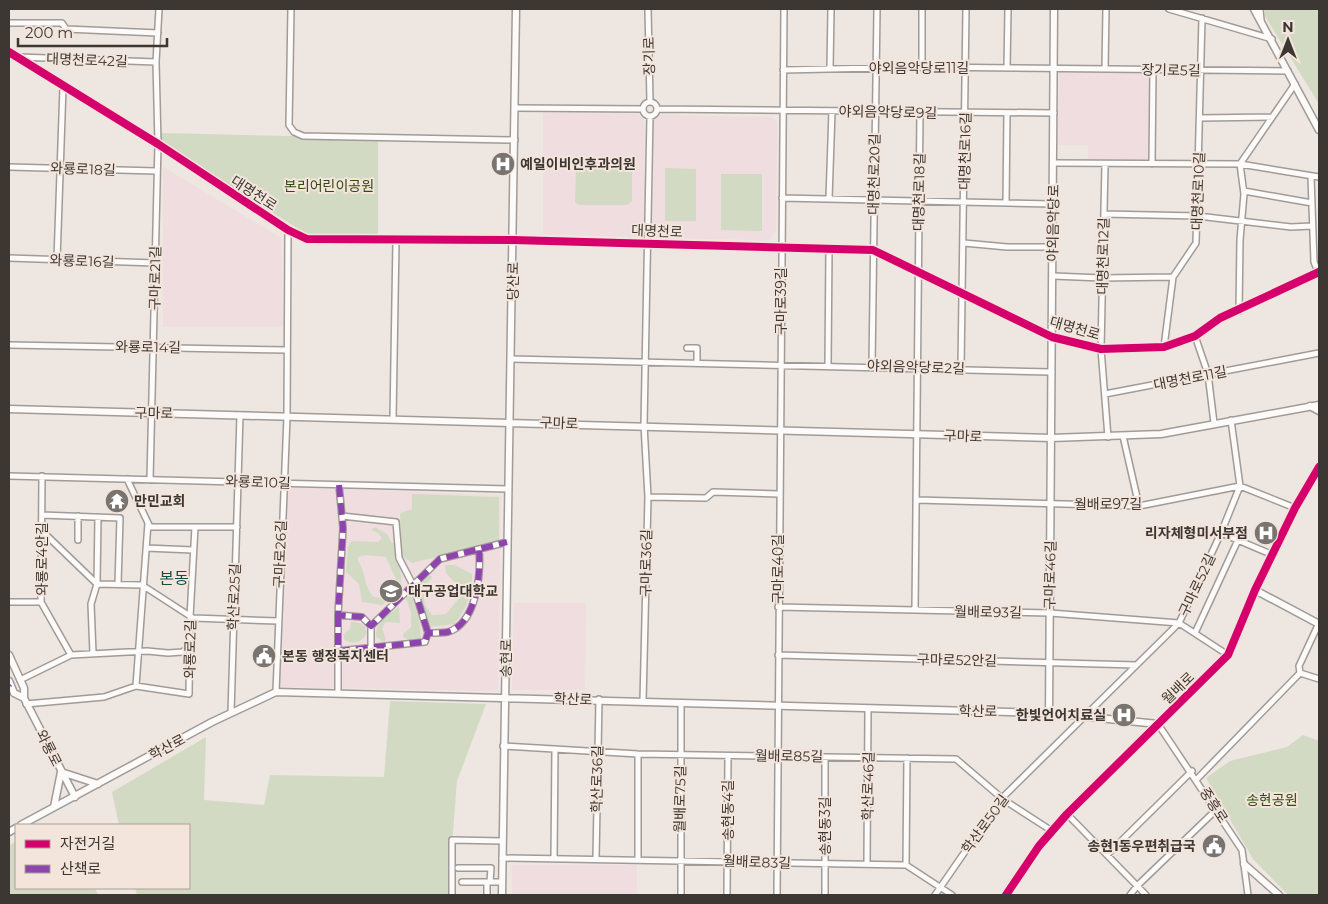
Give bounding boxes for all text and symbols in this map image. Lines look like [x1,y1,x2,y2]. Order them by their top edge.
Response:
scale bar [18,15,166,47]
north arrow [1263,15,1313,65]
text: N [1282,18,1294,36]
text: 200 m [25,23,73,42]
street label: 장기로 [640,36,658,75]
street label: 대명천로42길 [46,50,128,70]
street label: 야외음악당로11길 [869,59,969,77]
street label: 장기로5길 [1141,60,1201,80]
street label: 야외음악당로9길 [839,102,937,122]
street label: 대명천로16길 [955,112,975,190]
street label: 대명천로20길 [864,133,884,215]
hospital icon: 예일이비인후과의원 [490,151,516,177]
street label: 대명천로10길 [1188,151,1208,231]
street label: 대명천로18길 [909,153,929,231]
place label: 예일이비인후과의원 [520,155,636,173]
street label: 와룡로18길 [50,159,116,179]
street label: 대명천로 [227,171,281,215]
park label: 본리어린이공원 [284,177,374,195]
street label: 야외음악당로 [1043,184,1063,262]
street label: 대명천로12길 [1093,217,1113,295]
street label: 대명천로 [631,221,683,241]
street label: 구마로21길 [145,246,165,310]
street label: 와룡로16길 [49,251,115,271]
street label: 당산로 [504,261,522,300]
street label: 구마로39길 [772,267,790,335]
street label: 대명천로 [1048,312,1102,344]
street label: 와룡로14길 [115,337,181,357]
street label: 야외음악당로2길 [867,356,965,378]
street label: 대명천로11길 [1152,362,1228,394]
street label: 구마로 [135,404,174,422]
street label: 구마로 [539,413,579,433]
street label: 구마로 [943,426,983,446]
street label: 와룡로10길 [225,472,291,492]
temple icon: 만민교회 [104,488,130,514]
place label: 만민교회 [134,492,186,510]
street label: 월배로97길 [1074,495,1142,513]
street label: 구마로26길 [270,520,290,588]
hospital icon: 리자체형미서부점 [1253,520,1279,546]
street label: 와룡로4안길 [33,522,51,596]
place label: 리자체형미서부점 [1145,524,1248,542]
street label: 구마로36길 [636,529,656,597]
street label: 구마로40길 [769,534,787,604]
street label: 구마로46길 [1040,540,1060,610]
street label: 구마로52길 [1175,551,1219,619]
street label: 학산로25길 [224,563,244,631]
district label: 본동 [159,569,189,588]
school or university icon: 대구공업대학교 [378,578,404,604]
place label: 대구공업대학교 [408,582,498,600]
street label: 월배로93길 [954,602,1022,622]
street label: 와룡로2길 [180,619,200,679]
street label: 송현로 [497,638,515,677]
public building icon: 본동 행정복지센터 [251,643,277,669]
place label: 본동 행정복지센터 [282,647,389,665]
street label: 구마로52안길 [917,650,997,670]
street label: 월배로 [1158,668,1198,708]
street label: 학산로 [553,689,593,709]
street label: 학산로 [959,702,998,720]
hospital icon: 한빛언어치료실 [1111,702,1137,728]
place label: 한빛언어치료실 [1016,706,1106,724]
street label: 와룡로 [32,727,66,769]
street label: 학산로 [146,730,188,764]
street label: 학산로36길 [587,745,607,813]
street label: 월배로85길 [755,746,823,766]
street label: 학산로46길 [858,751,878,821]
street label: 월배로75길 [670,765,690,833]
street label: 송현동4길 [719,780,737,840]
street label: 중흥로 [1196,784,1232,826]
street label: 학산로50길 [958,791,1012,857]
park label: 송현공원 [1246,791,1298,809]
street label: 송현동3길 [816,796,834,856]
legend [15,824,190,889]
public building icon: 송현1동우편취급국 [1201,833,1227,859]
text: 자전거길 [60,834,115,853]
place label: 송현1동우편취급국 [1087,837,1196,855]
street label: 월배로83길 [723,852,791,872]
text: 산책로 [60,859,101,878]

